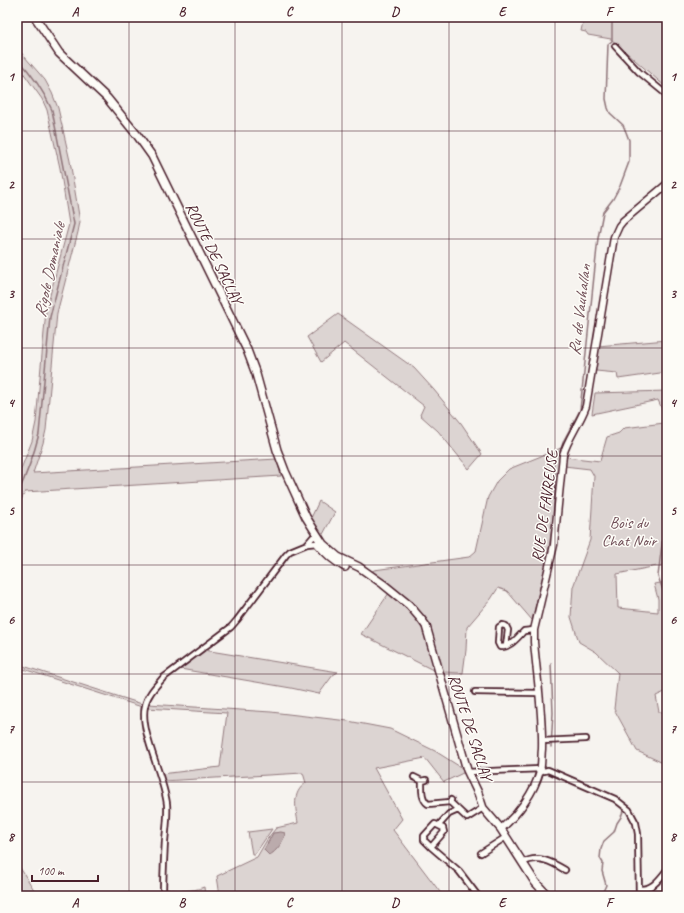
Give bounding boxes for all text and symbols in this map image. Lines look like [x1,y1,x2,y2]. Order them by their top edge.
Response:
text: A [72,4,80,20]
text: B [179,4,187,20]
text: C [286,4,294,20]
text: D [391,4,400,20]
text: E [499,4,508,20]
text: F [606,4,615,20]
text: 1 [8,69,16,85]
text: 1 [670,69,678,85]
text: 2 [8,177,15,193]
text: 2 [670,177,677,193]
street label: ROUTE DE SACLAY [181,199,249,310]
water label: Rigole Domaniale [29,219,70,319]
water label: Ru de Vauhallan [564,262,596,357]
text: 3 [8,286,15,302]
text: 3 [670,286,677,302]
text: 4 [8,395,16,411]
text: 4 [670,395,678,411]
street label: RUE DE FAVREUSE [527,446,563,563]
text: 5 [8,503,15,519]
text: 5 [670,503,677,519]
park label: Bois du Chat Noir [602,513,658,551]
text: 6 [8,612,15,628]
text: 6 [670,612,677,628]
street label: ROUTE DE SACLAY [443,672,498,786]
text: 7 [8,721,15,737]
text: 7 [670,721,677,737]
text: 8 [8,829,16,845]
text: 8 [670,829,678,845]
scale bar [32,857,98,883]
text: 100 m [38,863,65,879]
text: A [72,895,80,911]
text: B [179,895,187,911]
text: C [286,895,294,911]
text: D [391,895,400,911]
text: E [499,895,508,911]
text: F [606,895,615,911]

